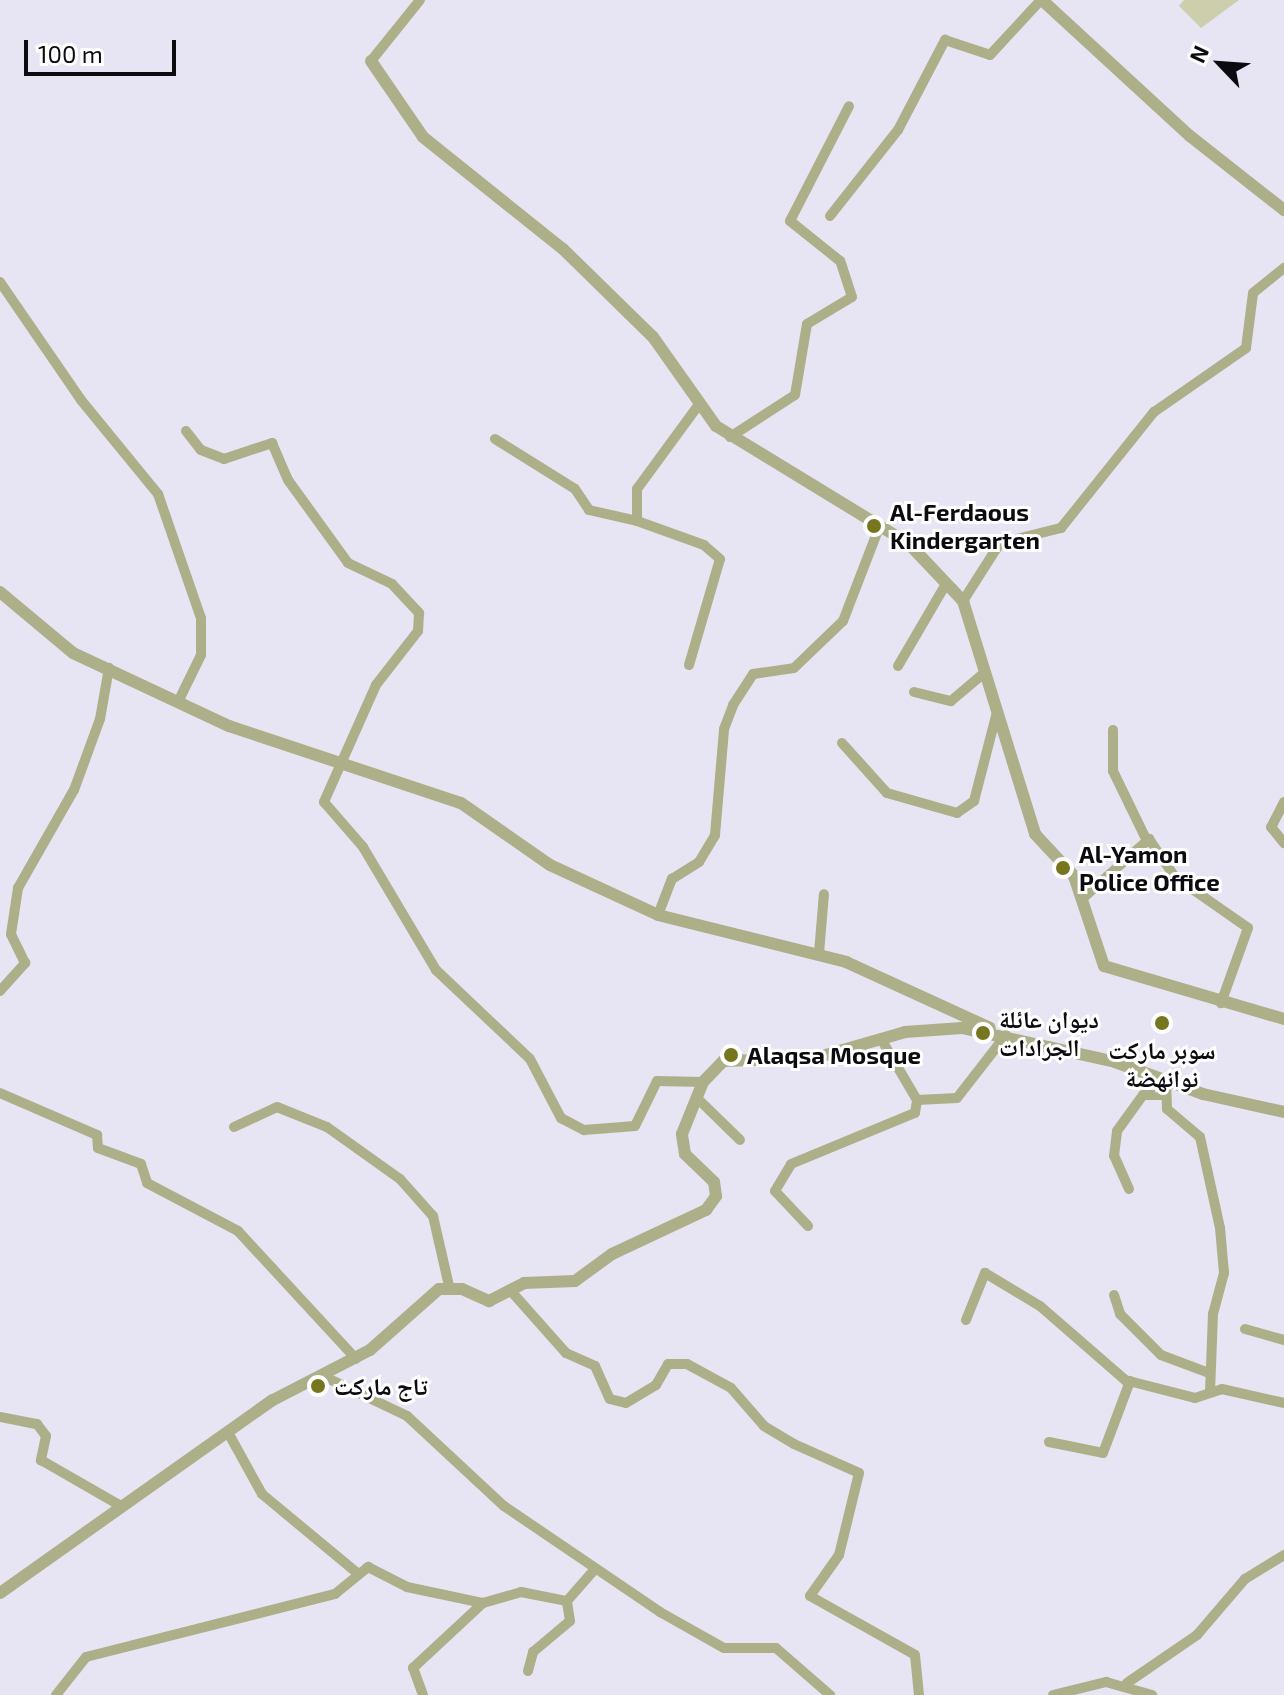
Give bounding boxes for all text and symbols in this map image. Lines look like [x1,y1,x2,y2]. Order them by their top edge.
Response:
scale bar [28,24,180,74]
north arrow [1180,24,1260,104]
text: 100 m [38,39,103,68]
text: N [1183,41,1213,67]
place label: Al-Ferdaous Kindergarten [890,498,1040,554]
marker: Al-Ferdaous Kindergarten [865,517,883,535]
place label: Al-Yamon Police Office [1079,840,1220,896]
marker: Al-Yamon Police Office [1054,859,1072,877]
place label: ديوان عائلة الجرادات [999,1005,1099,1061]
marker: سوبر ماركت نوانهضة [1153,1014,1171,1032]
marker: ديوان عائلة الجرادات [974,1024,992,1042]
place label: سوبر ماركت نوانهضة [1108,1036,1216,1092]
place label: Alaqsa Mosque [747,1041,921,1069]
marker: Alaqsa Mosque [722,1046,740,1064]
place label: تاج ماركت [334,1372,428,1400]
marker: تاج ماركت [309,1377,327,1395]

